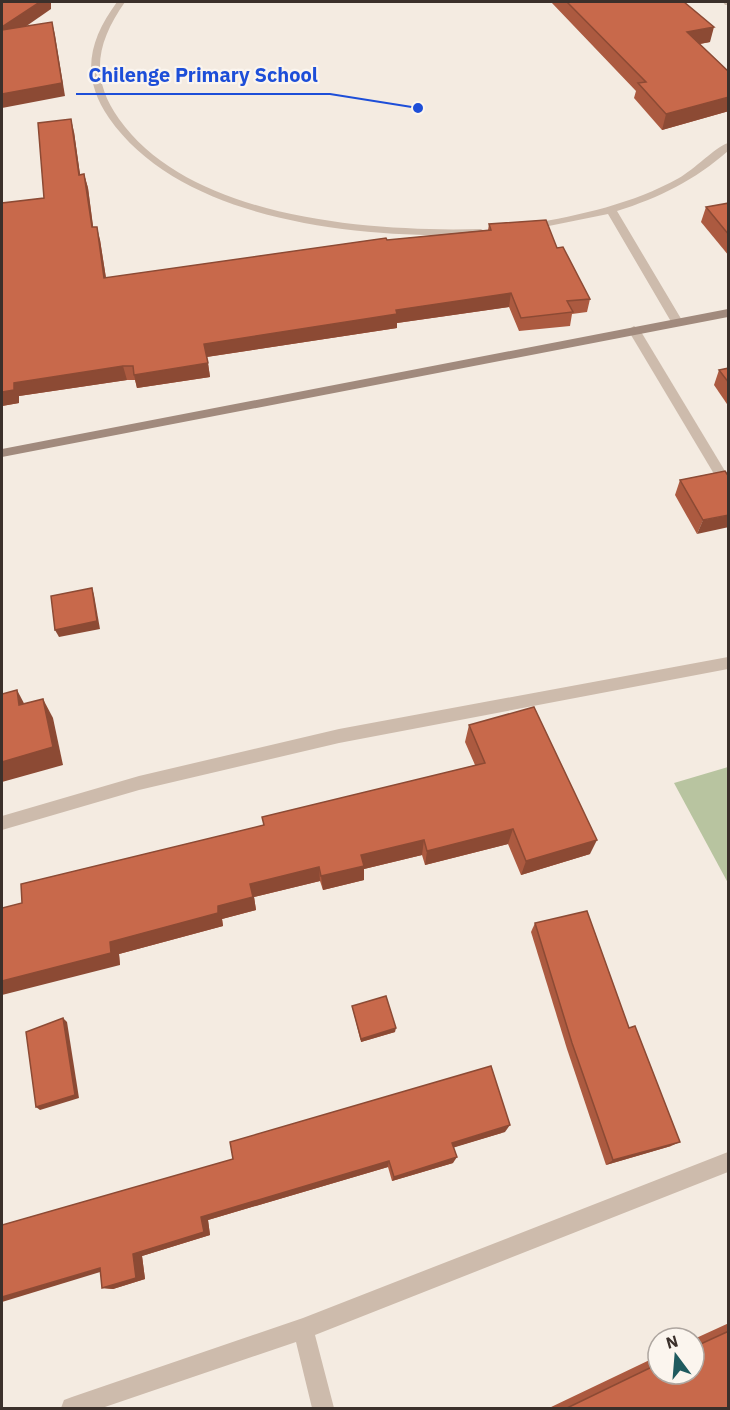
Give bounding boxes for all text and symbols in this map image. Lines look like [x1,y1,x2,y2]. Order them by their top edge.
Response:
callout: Chilenge Primary School [76,56,330,94]
text: Chilenge Primary School [88,61,318,88]
north arrow [646,1326,706,1386]
text: N [664,1330,680,1353]

